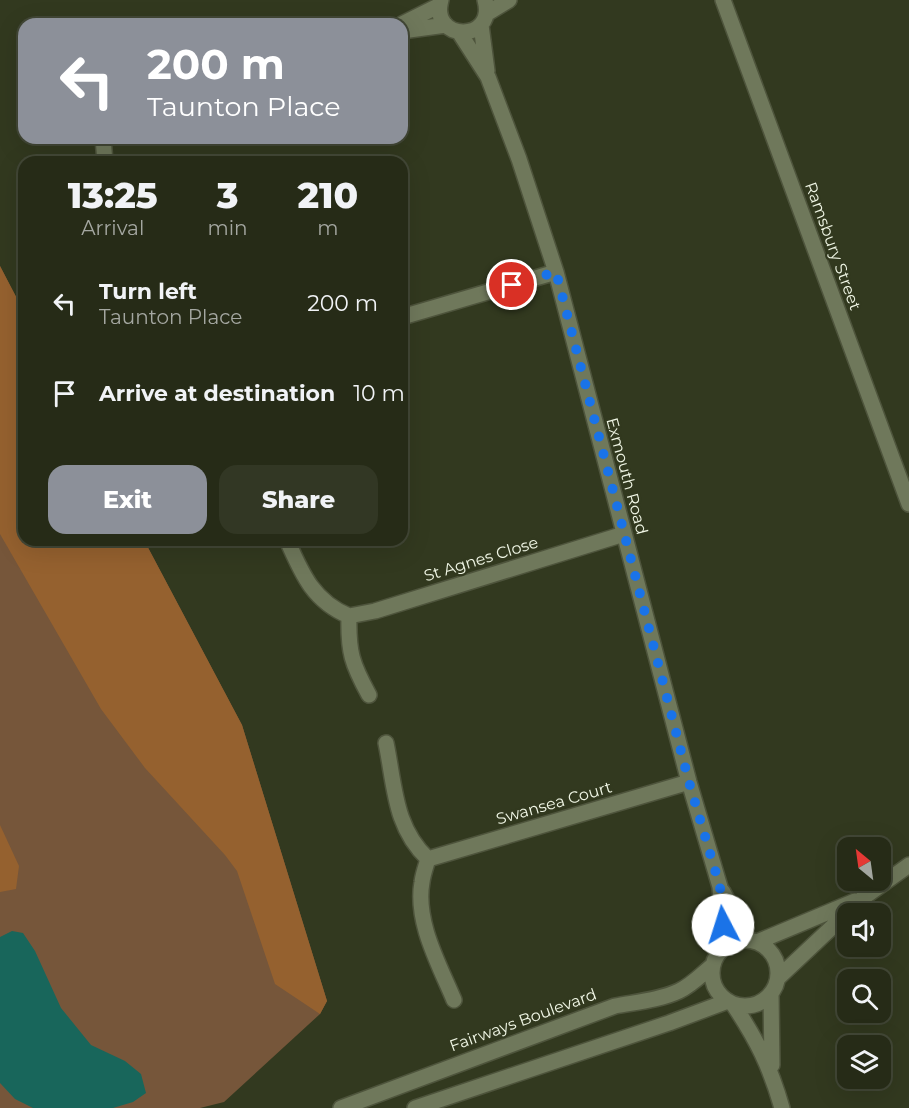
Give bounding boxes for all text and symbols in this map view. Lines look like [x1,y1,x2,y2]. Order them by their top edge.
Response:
text: 200 m [147,38,285,90]
icon: left [48,42,126,120]
text: Taunton Place [147,90,341,123]
text: 13:25 [68,173,158,217]
text: 3 [217,173,238,217]
text: 210 [297,173,358,217]
street label: Ramsbury Street [801,179,865,313]
text: Arrival [81,216,144,240]
text: min [207,216,248,240]
text: m [317,216,338,240]
pin [486,259,537,310]
icon: arrive [495,268,528,301]
text: Turn left [99,278,197,305]
icon: left [48,287,81,320]
text: 200 m [307,290,378,317]
text: Taunton Place [99,305,242,329]
icon: arrive [48,377,81,410]
text: Arrive at destination [99,380,335,407]
text: 10 m [353,380,405,407]
street label: Exmouth Road [602,416,652,536]
button: Exit [48,465,207,534]
button: Share [219,465,378,534]
street label: St Agnes Close [422,533,540,585]
street label: Swansea Court [494,777,615,829]
north arrow [837,837,891,891]
map controls [837,837,891,1089]
position arrow [691,893,755,957]
button: sound [837,903,891,957]
button: search [837,969,891,1023]
street label: Fairways Boulevard [447,985,599,1055]
button: layers [837,1035,891,1089]

